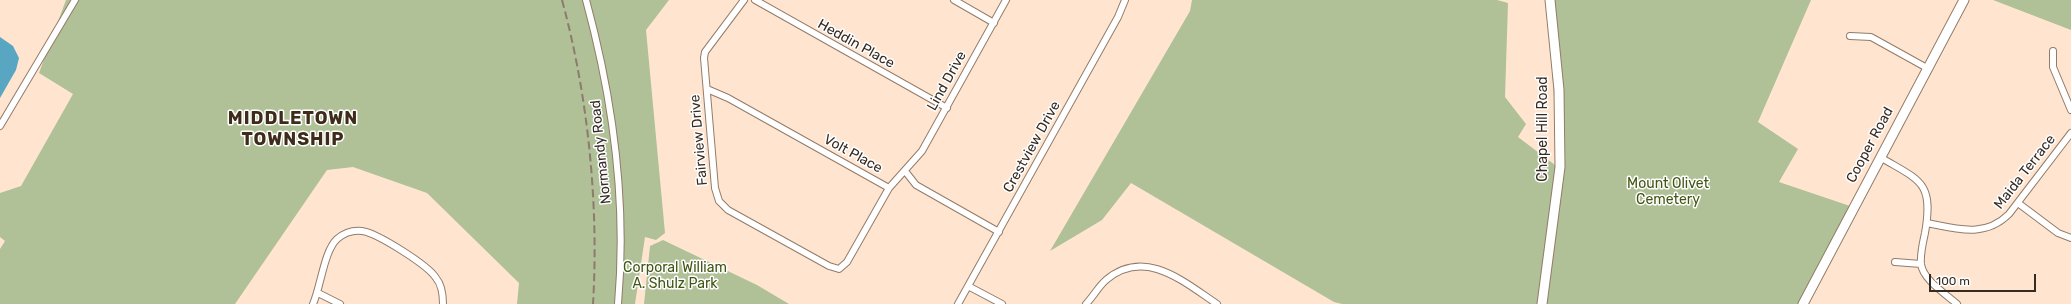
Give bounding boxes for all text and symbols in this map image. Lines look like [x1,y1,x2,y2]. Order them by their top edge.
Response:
street label: Heddin Place [815,16,897,72]
street label: Lind Drive [924,48,970,114]
street label: Chapel Hill Road [1535,76,1551,182]
street label: Fairview Drive [687,94,711,186]
street label: Crestview Drive [1000,98,1064,196]
street label: Normandy Road [587,99,615,205]
street label: Cooper Road [1843,104,1897,186]
district label: MIDDLETOWN TOWNSHIP [228,108,358,150]
street label: Volt Place [821,131,885,177]
street label: Maida Terrace [1991,131,2059,213]
park label: Mount Olivet Cemetery [1627,176,1709,208]
park label: Corporal William A. Shulz Park [623,260,727,292]
scale bar [1931,266,2038,292]
text: 100 m [1936,274,1970,288]

